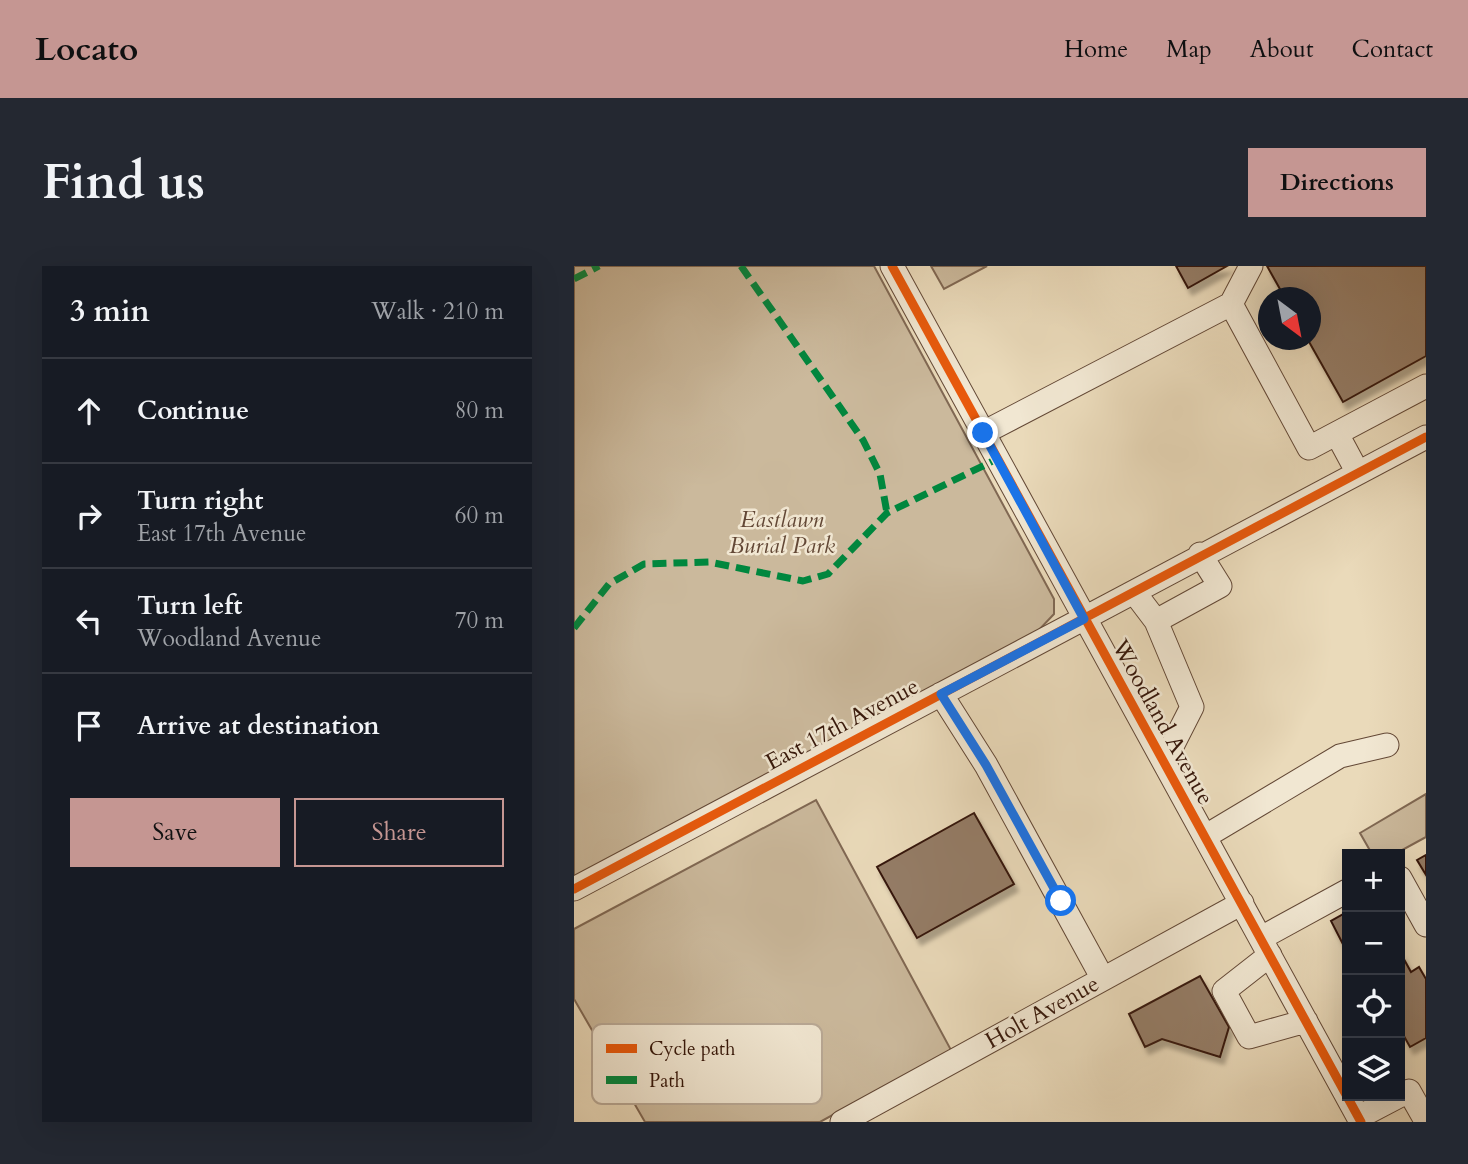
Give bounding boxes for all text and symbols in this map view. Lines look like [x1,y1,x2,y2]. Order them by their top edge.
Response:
text: Locato [35,27,138,72]
text: Home [1064,33,1128,66]
text: Map [1166,33,1212,66]
text: About [1250,33,1314,66]
text: Contact [1352,33,1433,66]
button: Directions [1248,148,1426,217]
text: Find us [42,149,205,216]
north arrow [1258,287,1321,350]
text: 3 min [70,291,150,332]
text: Walk · 210 m [371,296,504,327]
icon: ahead [70,392,108,430]
text: Continue [137,393,249,428]
text: 80 m [455,395,504,426]
route end [967,417,998,448]
text: Turn right [137,483,264,518]
icon: right [70,497,108,535]
text: 60 m [455,500,504,531]
park label: Eastlawn Burial Park [729,504,836,561]
text: East 17th Avenue [137,518,306,549]
text: Turn left [137,588,242,623]
icon: left [70,602,108,640]
text: 70 m [455,605,504,636]
text: Woodland Avenue [137,623,321,654]
street label: Woodland Avenue [1104,633,1221,810]
street label: East 17th Avenue [760,671,924,777]
icon: arrive [70,707,108,745]
text: Arrive at destination [137,708,380,743]
button: Save [70,798,280,867]
button: Share [294,798,504,867]
map controls [1342,849,1405,1101]
button: + [1342,849,1405,912]
route start [1045,885,1076,916]
button: − [1342,912,1405,975]
street label: Holt Avenue [980,968,1104,1056]
button: locate [1342,975,1405,1038]
legend [592,1024,822,1104]
text: Cycle path [649,1036,736,1062]
button: layers [1342,1038,1405,1101]
text: Path [649,1068,685,1094]

